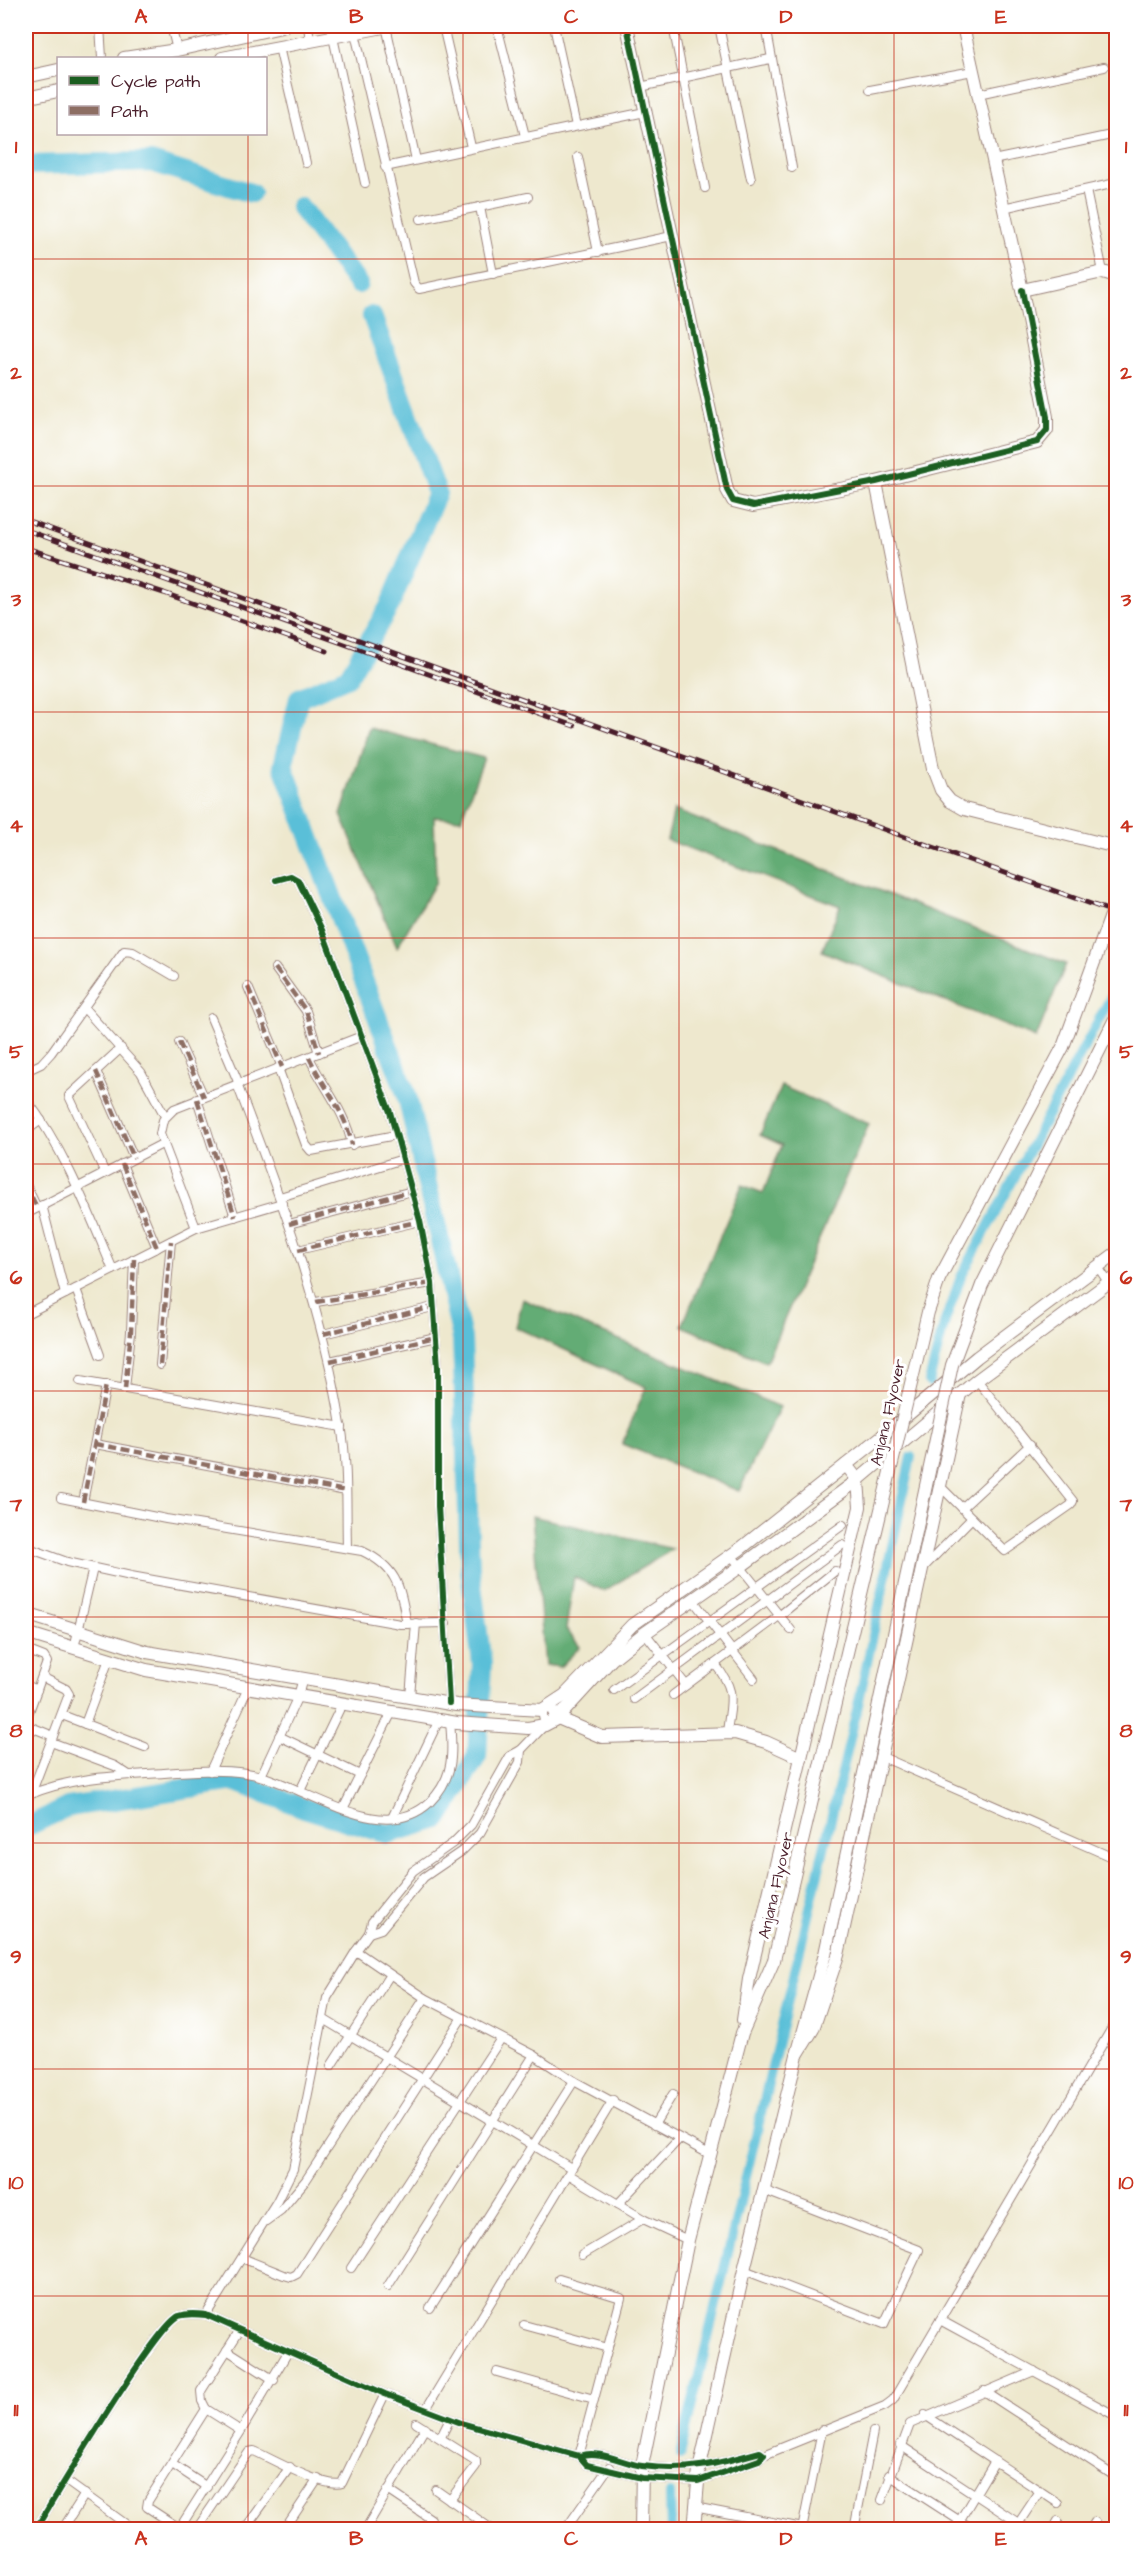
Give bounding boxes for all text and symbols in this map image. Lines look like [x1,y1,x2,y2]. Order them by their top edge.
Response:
text: A [135,3,148,31]
text: B [349,3,364,31]
text: C [564,3,579,31]
text: D [780,3,793,31]
text: E [995,3,1007,31]
legend [57,57,267,135]
text: Cycle path [111,69,200,95]
text: Path [111,99,148,124]
text: 1 [15,133,18,161]
text: 1 [1125,133,1128,161]
text: 2 [9,359,22,387]
text: 2 [1119,359,1132,387]
text: 3 [10,586,22,614]
text: 3 [1120,586,1132,614]
text: 4 [9,812,23,840]
text: 4 [1119,812,1133,840]
text: 5 [9,1038,24,1066]
text: 5 [1119,1038,1134,1066]
text: 6 [10,1264,23,1292]
text: 6 [1120,1264,1133,1292]
street label: Anjana Flyover [865,1357,912,1468]
text: 7 [9,1491,23,1519]
text: 7 [1119,1491,1133,1519]
text: 8 [10,1717,23,1745]
text: 8 [1120,1717,1133,1745]
street label: Anjana Flyover [753,1830,800,1941]
text: 9 [10,1943,22,1971]
text: 9 [1120,1943,1132,1971]
text: 10 [8,2169,24,2197]
text: 10 [1118,2169,1134,2197]
text: 11 [13,2396,19,2424]
text: 11 [1123,2396,1129,2424]
text: A [135,2525,148,2553]
text: B [349,2525,364,2553]
text: C [564,2525,579,2553]
text: D [780,2525,793,2553]
text: E [995,2525,1007,2553]

